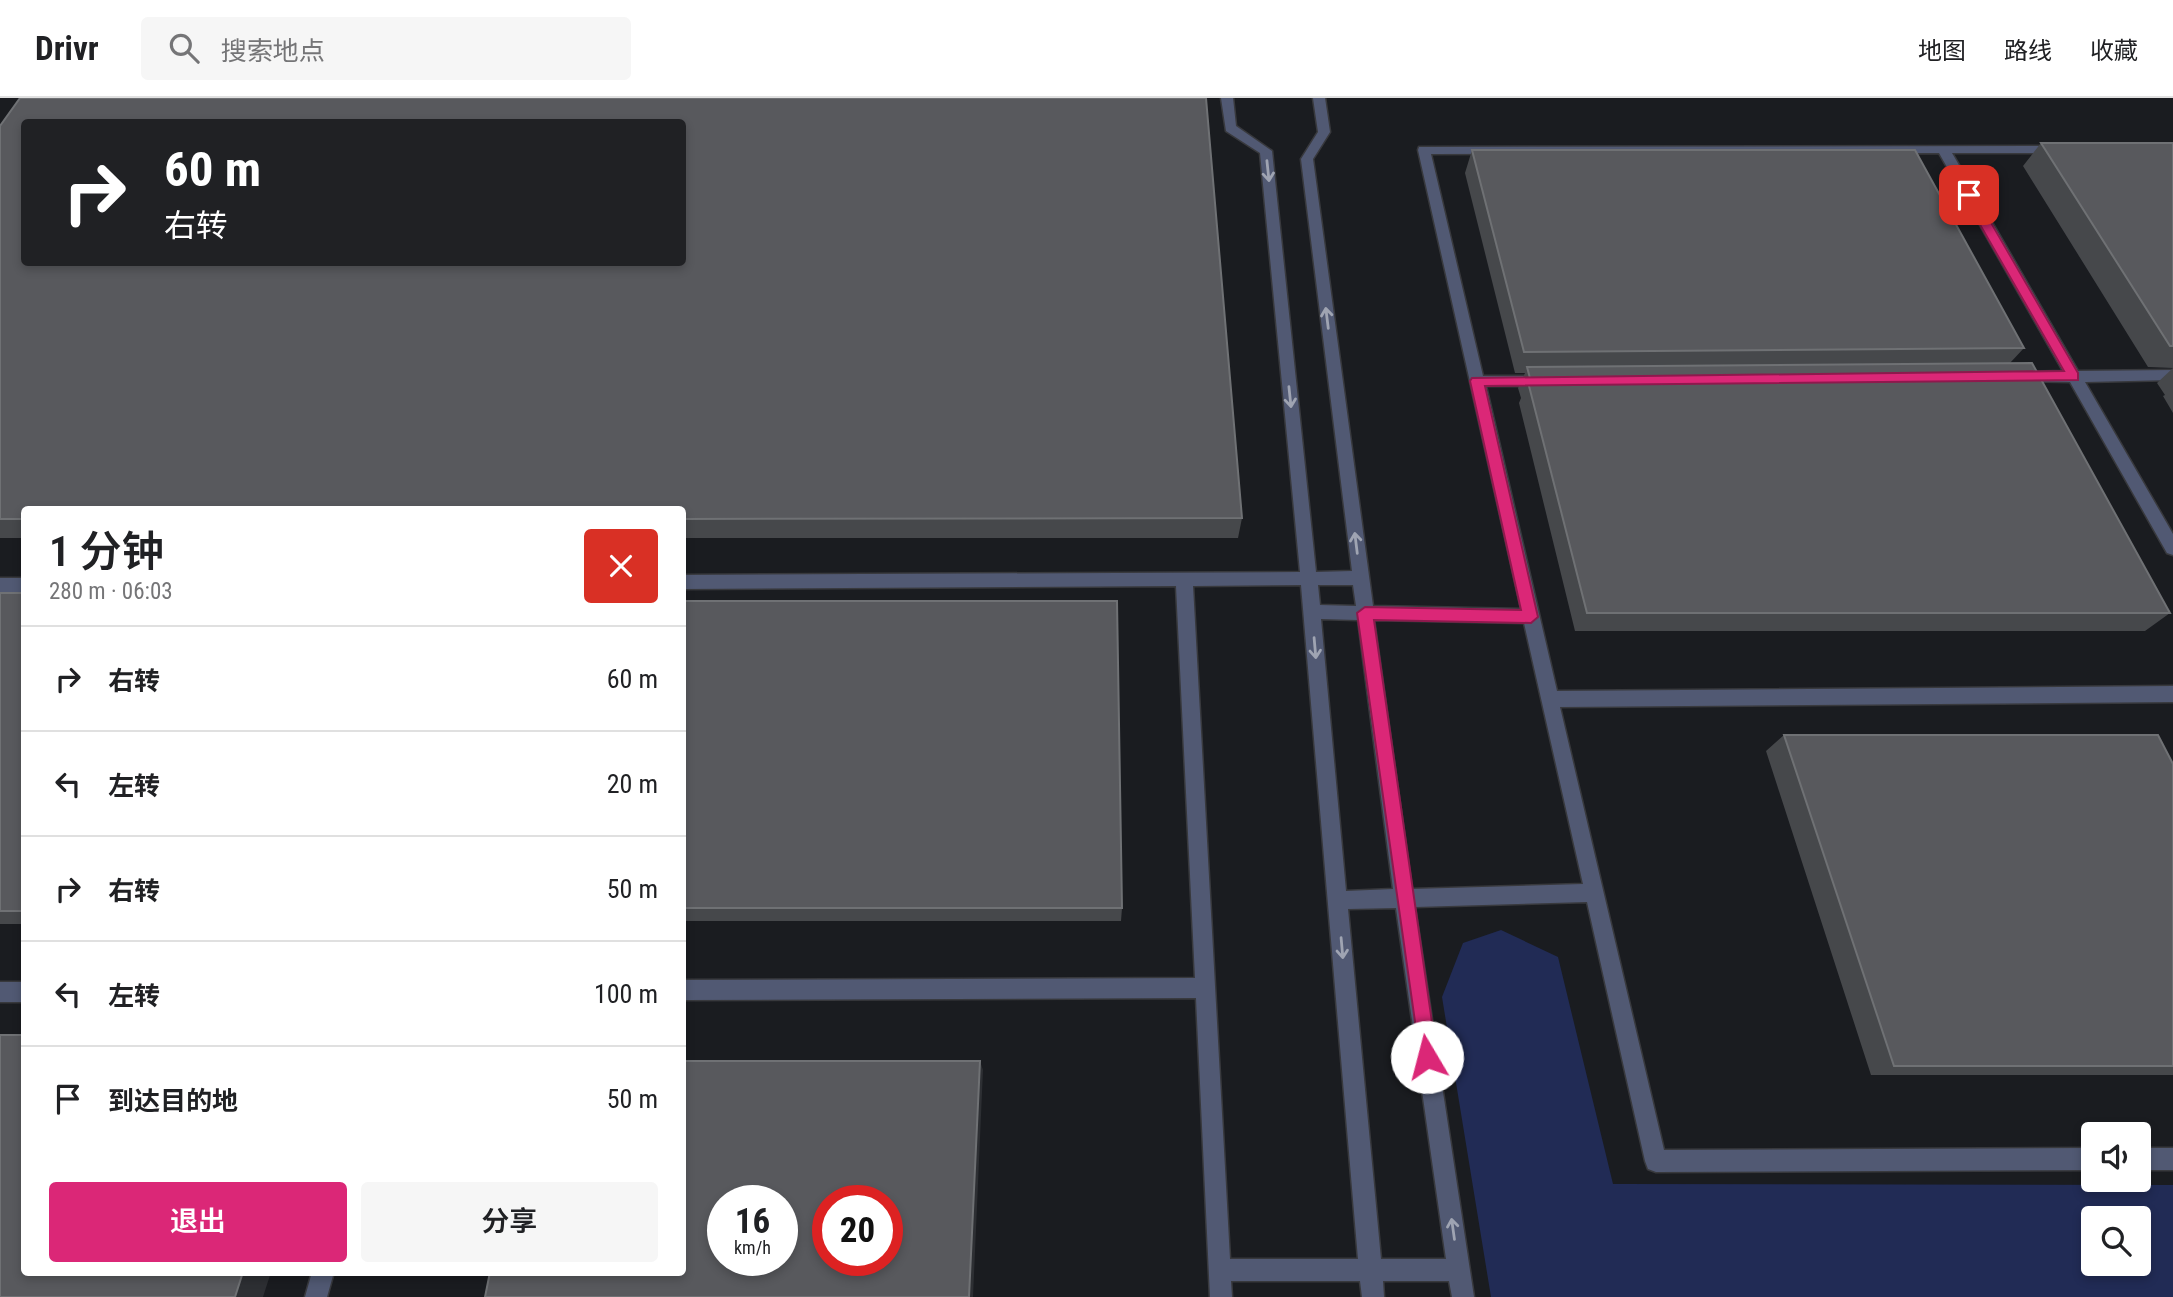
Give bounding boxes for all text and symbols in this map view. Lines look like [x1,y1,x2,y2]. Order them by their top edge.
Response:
search box [141,17,631,80]
text: Drivr [35,29,99,68]
icon: search [165,29,203,67]
text: 搜索地点 [221,36,325,66]
text: 地图 [1918,37,1966,65]
text: 路线 [2004,37,2052,65]
text: 收藏 [2090,37,2138,65]
text: 60 m [164,141,261,198]
icon: right [49,147,140,238]
one-way arrow [1262,159,1275,181]
pin [1939,165,1999,225]
icon: arrive [1950,176,1988,214]
text: 右转 [164,207,228,245]
one-way arrow [1321,307,1334,330]
one-way arrow [1284,385,1297,408]
text: 1 分钟 [49,527,164,576]
button: close [584,529,658,603]
one-way arrow [1350,532,1363,555]
text: 280 m · 06:03 [49,578,173,605]
one-way arrow [1309,636,1322,659]
icon: right [49,660,87,698]
text: 60 m [607,664,658,694]
text: 右转 [108,666,160,696]
icon: left [49,765,87,803]
text: 20 m [607,769,658,799]
text: 左转 [108,771,160,801]
icon: right [49,870,87,908]
text: 50 m [607,874,658,904]
text: 右转 [108,876,160,906]
one-way arrow [1335,936,1348,958]
icon: left [49,975,87,1013]
text: 100 m [594,979,658,1009]
text: 左转 [108,981,160,1011]
position arrow [1390,1020,1464,1094]
icon: arrive [49,1080,87,1118]
text: 50 m [607,1084,658,1114]
text: 到达目的地 [108,1086,238,1116]
map controls [2081,1122,2151,1276]
button: sound [2081,1122,2151,1192]
button: 退出 [49,1182,347,1262]
button: 分享 [361,1182,658,1262]
speed limit sign: 20 [812,1185,903,1276]
text: 16 [735,1201,770,1242]
button: search [2081,1206,2151,1276]
one-way arrow [1446,1219,1459,1241]
text: km/h [734,1237,771,1258]

